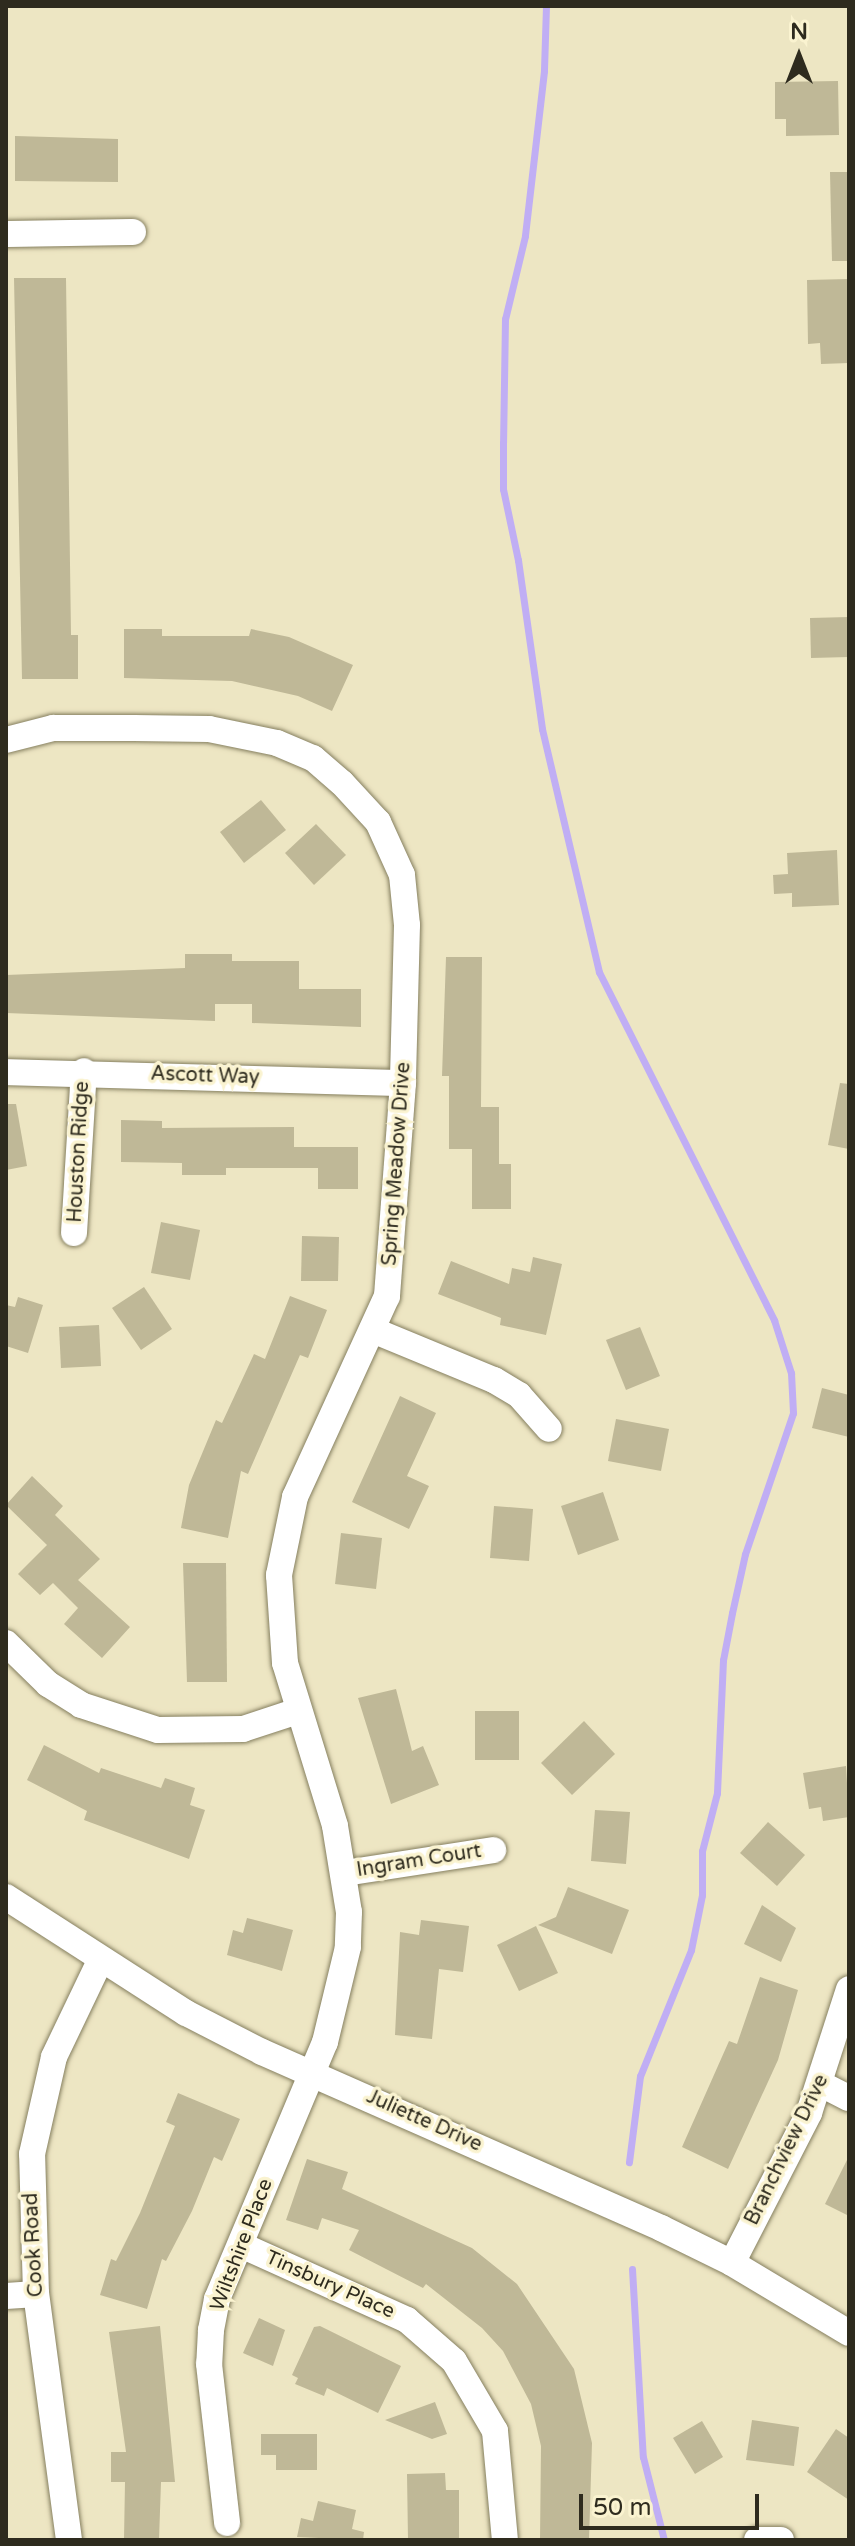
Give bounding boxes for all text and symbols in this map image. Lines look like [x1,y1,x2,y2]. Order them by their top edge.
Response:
north arrow [759,16,839,96]
text: N [790,19,808,45]
street label: Spring Meadow Drive [378,1061,416,1267]
street label: Ascott Way [150,1062,260,1090]
street label: Houston Ridge [63,1081,95,1223]
street label: Ingram Court [355,1839,483,1883]
street label: Branchview Drive [740,2071,834,2229]
street label: Juliette Drive [363,2085,485,2157]
street label: Wiltshire Place [206,2175,278,2315]
street label: Cook Road [19,2192,49,2298]
street label: Tinsbury Place [262,2246,398,2324]
scale bar [583,2478,763,2528]
text: 50 m [593,2493,651,2522]

